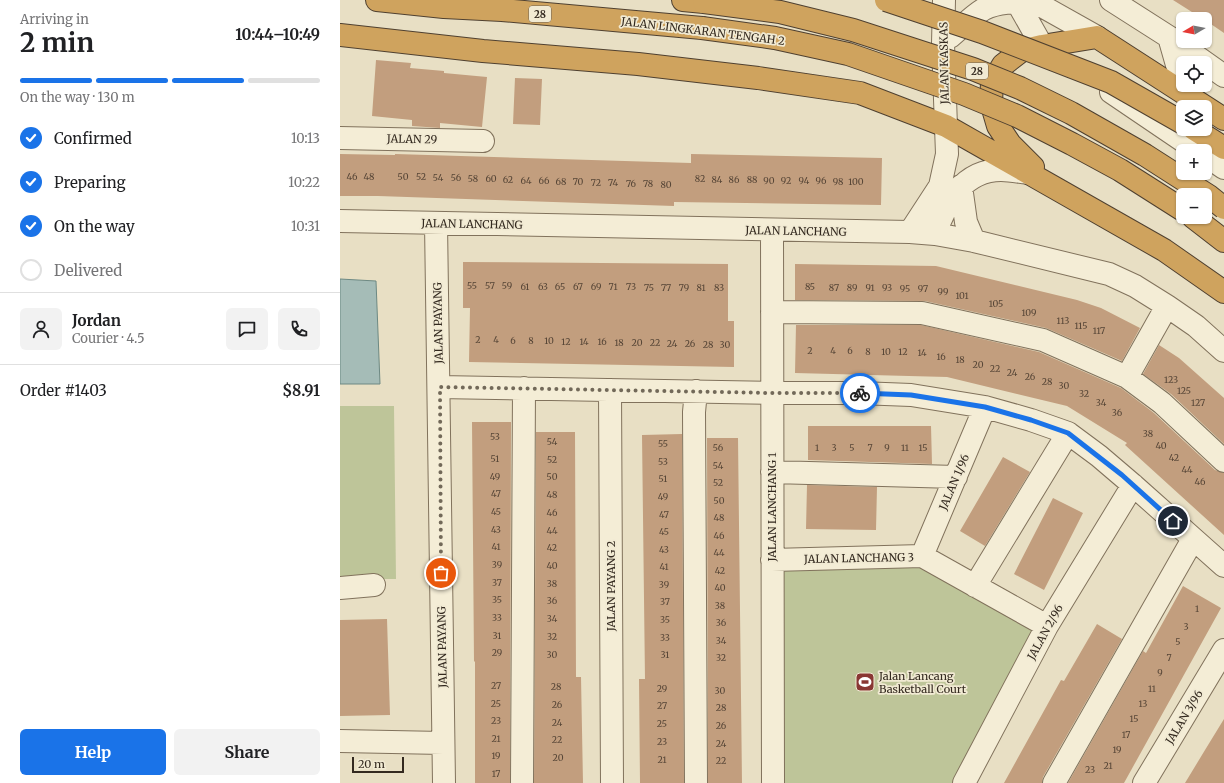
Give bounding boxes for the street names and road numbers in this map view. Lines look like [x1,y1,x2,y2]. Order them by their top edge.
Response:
road number: 28 [529,6,551,22]
street label: JALAN LINGKARAN TENGAH 2 [619,14,786,48]
street label: JALAN KASKAS [936,21,952,105]
road number: 28 [966,63,988,79]
street label: JALAN 29 [386,132,438,146]
street label: JALAN LANCHANG [420,216,523,232]
street label: JALAN LANCHANG [744,223,847,239]
street label: JALAN PAYANG [430,282,446,365]
street label: JALAN 1/96 [936,451,972,513]
street label: JALAN LANCHANG 1 [765,453,779,562]
street label: JALAN PAYANG 2 [604,541,618,632]
street label: JALAN LANCHANG 3 [803,550,914,566]
street label: JALAN 2/96 [1024,602,1066,663]
street label: JALAN PAYANG [434,606,450,689]
street label: JALAN 3/96 [1162,687,1206,747]

